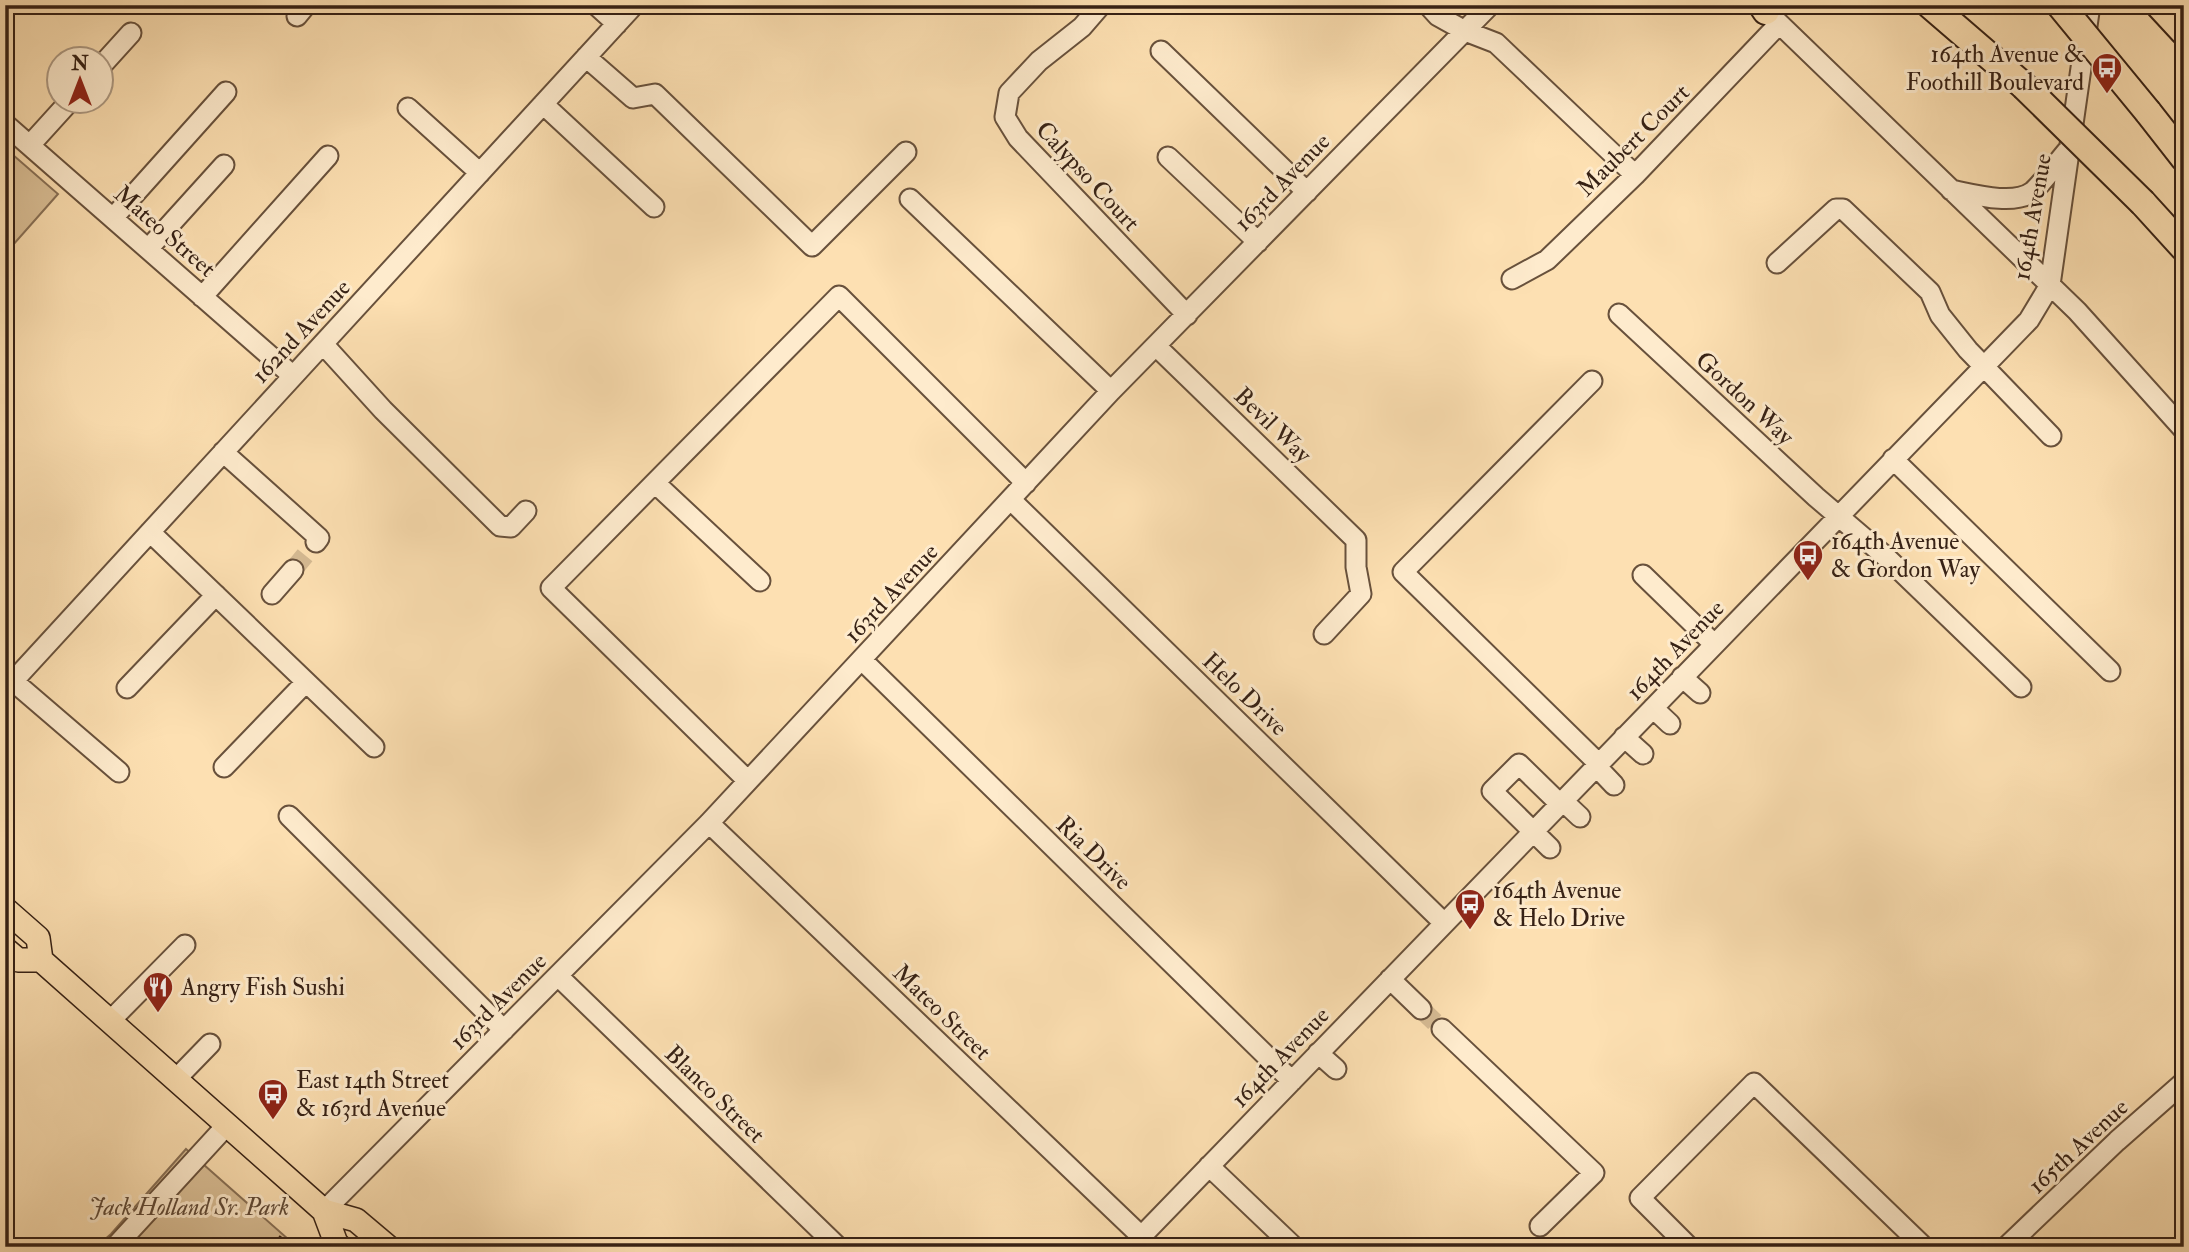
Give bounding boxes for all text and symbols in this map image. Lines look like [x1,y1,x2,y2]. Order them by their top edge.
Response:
place label: 164th Avenue & Foothill Boulevard [1906,39,2084,98]
north arrow [46,46,116,116]
bus stop icon: 164th Avenue & Foothill Boulevard [2090,51,2124,95]
text: N [70,52,89,76]
street label: Maubert Court [1570,77,1696,203]
street label: Calypso Court [1029,115,1147,238]
street label: 163rd Avenue [1228,127,1337,238]
street label: 164th Avenue [2006,151,2059,283]
street label: Mateo Street [107,179,222,284]
street label: 162nd Avenue [245,273,358,390]
street label: Gordon Way [1689,345,1801,452]
street label: Bevil Way [1227,381,1318,470]
place label: 164th Avenue & Gordon Way [1831,526,1980,585]
street label: 163rd Avenue [837,537,945,650]
bus stop icon: 164th Avenue & Gordon Way [1791,538,1825,582]
street label: 164th Avenue [1620,593,1731,707]
street label: Helo Drive [1195,646,1294,743]
street label: Ria Drive [1049,810,1138,897]
place label: 164th Avenue & Helo Drive [1493,875,1625,934]
bus stop icon: 164th Avenue & Helo Drive [1453,887,1487,931]
street label: 163rd Avenue [443,946,553,1056]
street label: Mateo Street [886,958,998,1067]
restaurant icon: Angry Fish Sushi [141,970,175,1014]
place label: Angry Fish Sushi [180,972,345,1003]
street label: 164th Avenue [1225,1000,1336,1114]
street label: Blanco Street [658,1039,772,1150]
place label: East 14th Street & 163rd Avenue [296,1065,449,1124]
bus stop icon: East 14th Street & 163rd Avenue [256,1077,290,1121]
street label: 165th Avenue [2022,1092,2135,1201]
park label: Jack Holland Sr. Park [89,1192,289,1223]

